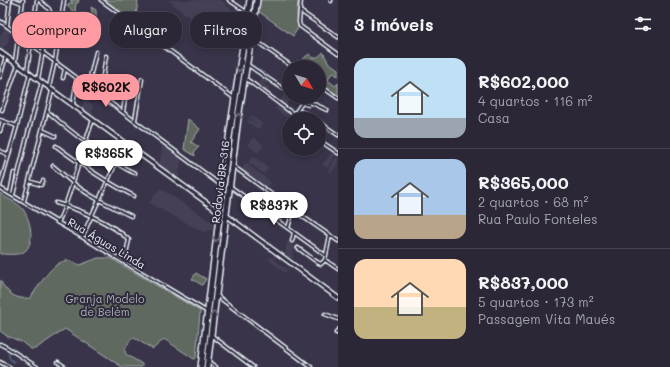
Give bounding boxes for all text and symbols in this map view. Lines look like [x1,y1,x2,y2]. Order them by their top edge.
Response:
chip: Comprar [12,12,101,48]
chip: Alugar [109,12,182,48]
chip: Filtros [190,12,262,48]
text: 3 imóveis [354,13,434,35]
icon: filters [632,13,654,35]
north arrow [282,60,326,104]
map controls [282,60,326,156]
one-way arrow [235,66,244,72]
text: R$602,000 [478,70,569,92]
pin: R$602K [73,74,139,108]
icon: home [386,74,434,122]
text: R$602K [81,78,131,95]
text: 4 quartos · 116 m² [478,92,593,109]
text: Casa [478,109,510,126]
button: locate [282,112,326,156]
one-way arrow [234,113,243,119]
pin: R$365K [76,140,142,174]
street label: Rodovia BR-316 [207,140,233,224]
text: R$365K [85,144,133,161]
text: R$365,000 [478,171,569,193]
icon: home [386,175,434,223]
pin: R$837K [241,192,307,226]
text: 2 quartos · 68 m² [478,193,588,210]
text: R$837K [250,196,298,213]
text: Rua Paulo Fonteles [478,210,598,227]
street label: Rua Águas Linda [65,214,149,272]
one-way arrow [212,236,221,243]
text: R$837,000 [478,271,569,293]
icon: home [386,275,434,323]
park label: Granja Modelo de Belém [65,291,145,319]
text: 5 quartos · 173 m² [478,293,594,310]
text: Passagem Vita Maués [478,310,615,327]
one-way arrow [209,311,218,317]

